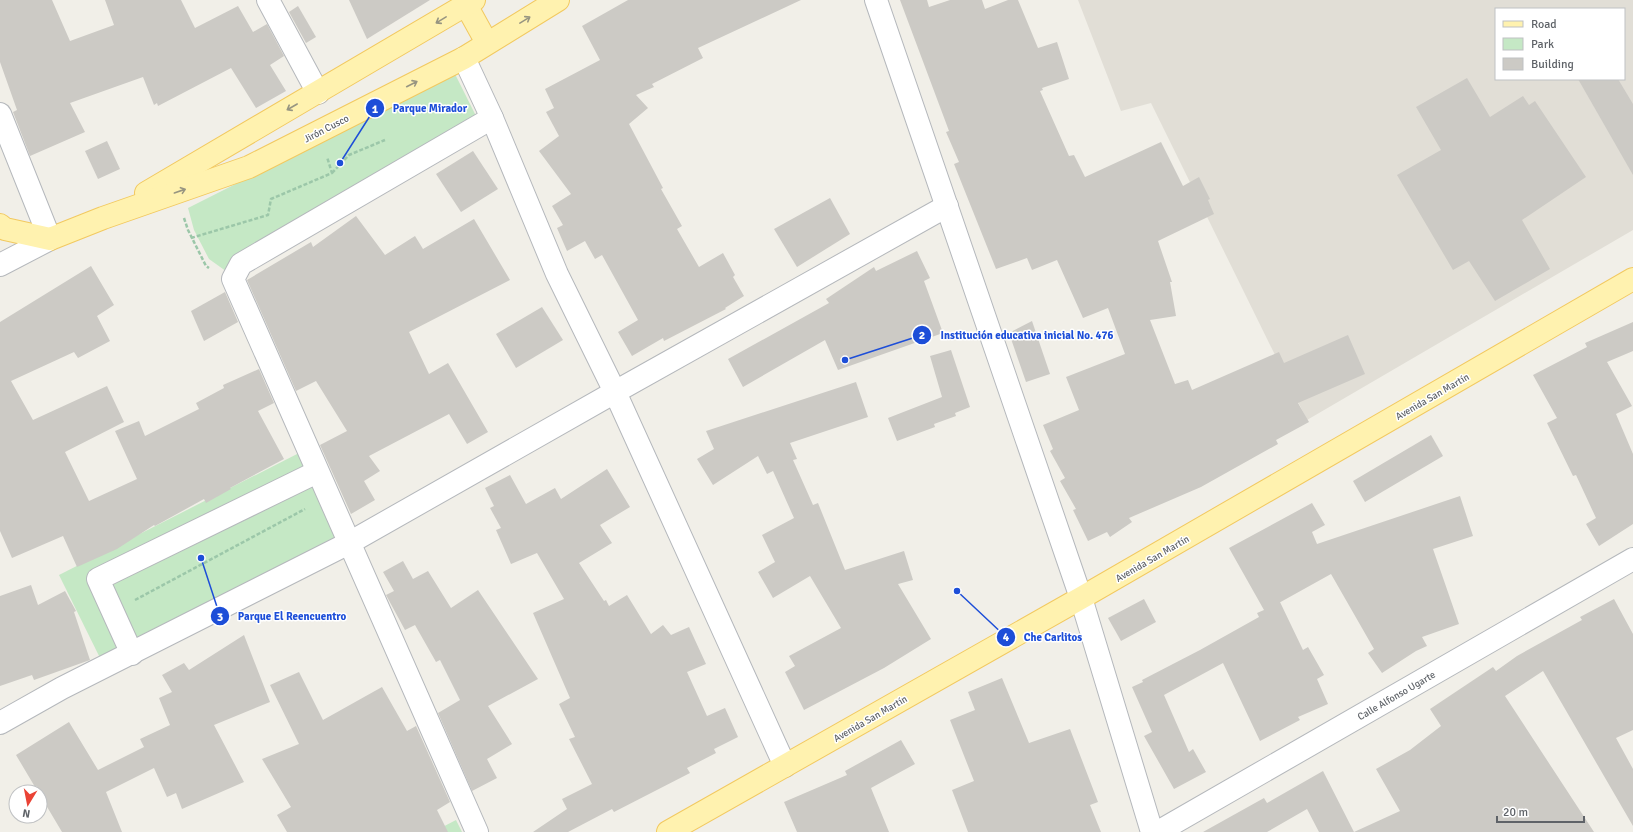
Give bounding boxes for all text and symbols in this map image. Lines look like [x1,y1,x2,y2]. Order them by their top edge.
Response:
legend [1495,8,1625,80]
one-way arrow [436,16,447,24]
one-way arrow [519,16,530,24]
text: Road [1531,17,1557,32]
text: Park [1531,37,1554,52]
text: Building [1531,57,1574,72]
one-way arrow [406,80,418,88]
callout: Parque Mirador [365,97,475,120]
text: 1 [372,102,379,117]
text: Parque Mirador [393,102,468,115]
one-way arrow [286,104,298,112]
street label: Jirón Cusco [302,112,351,145]
one-way arrow [173,187,185,195]
callout: Institución educativa inicial No. 476 [912,324,1121,347]
text: 2 [919,328,925,343]
text: Institución educativa inicial No. 476 [941,329,1113,342]
street label: Avenida San Martín [1393,371,1472,423]
street label: Avenida San Martín [1113,533,1192,585]
callout: Parque El Reencuentro [210,605,354,628]
text: 3 [217,610,223,625]
text: Parque El Reencuentro [238,610,346,623]
callout: Che Carlitos [996,626,1090,649]
text: 4 [1003,630,1010,645]
text: Che Carlitos [1024,631,1082,644]
street label: Calle Alfonso Ugarte [1355,669,1438,723]
street label: Avenida San Martín [831,693,910,745]
north arrow [8,784,48,824]
scale bar [1497,798,1584,824]
text: 20 m [1503,805,1528,820]
text: N [21,806,31,820]

